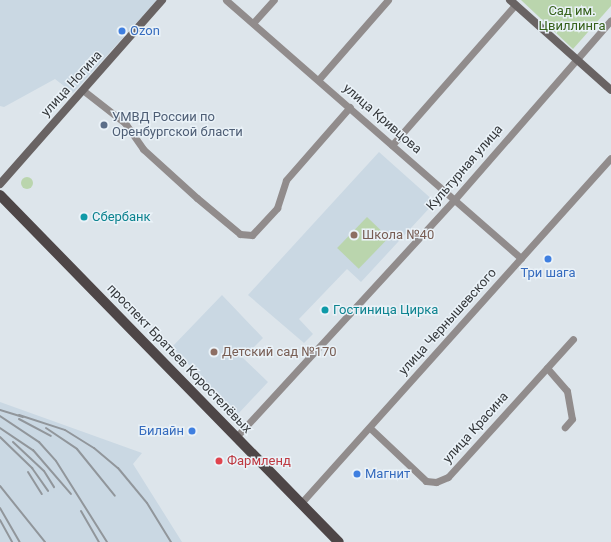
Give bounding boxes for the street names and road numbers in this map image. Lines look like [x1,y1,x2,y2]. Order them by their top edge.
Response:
street label: улица Ногина [38,48,106,120]
street label: улица Кривцова [340,81,424,157]
street label: Культурная улица [424,122,506,214]
street label: улица Чернышевского [396,265,500,379]
street label: проспект Братьев Коростелёвых [103,281,255,437]
street label: улица Красина [440,389,512,467]

